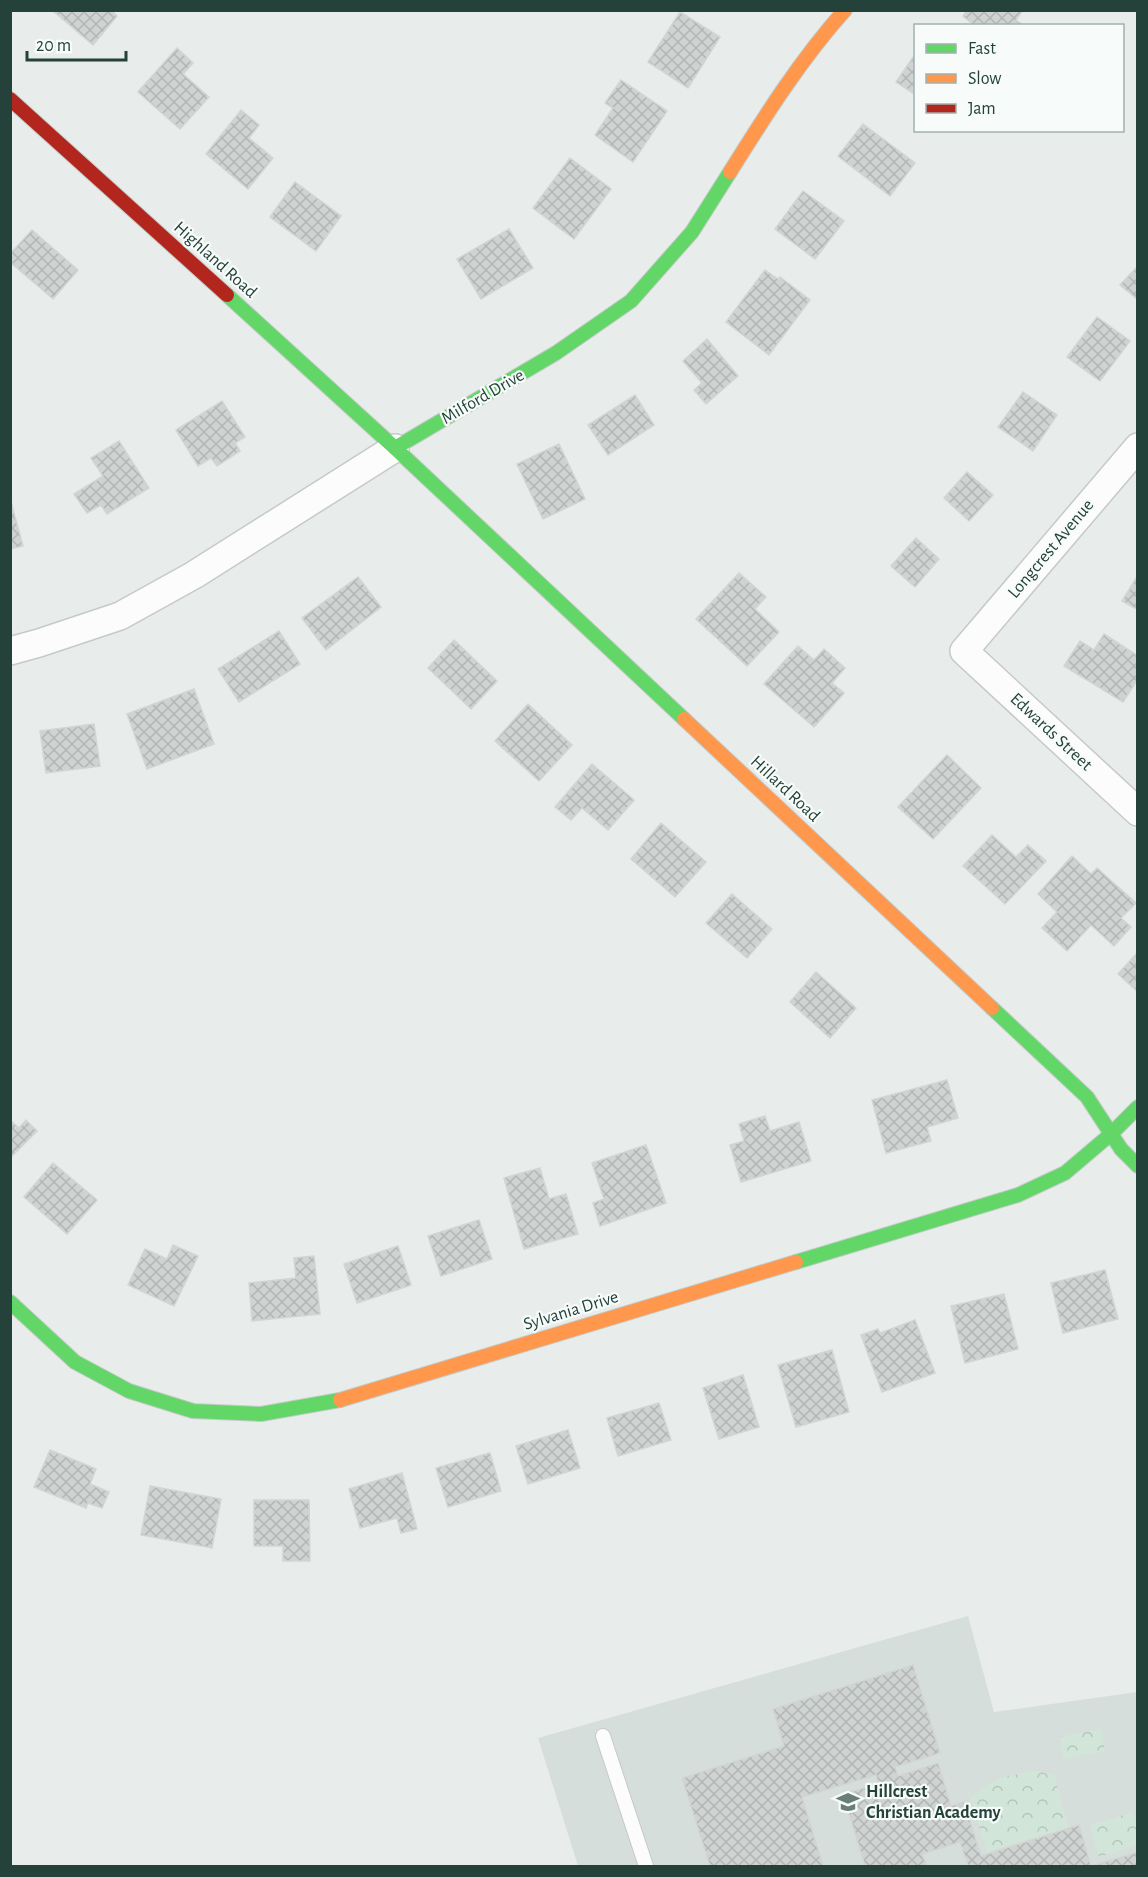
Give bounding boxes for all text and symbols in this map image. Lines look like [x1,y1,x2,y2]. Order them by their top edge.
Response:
scale bar [27,24,126,62]
legend [914,24,1124,132]
text: 20 m [36,37,71,55]
text: Fast [968,40,996,58]
text: Slow [968,70,1001,88]
text: Jam [968,100,996,118]
street label: Highland Road [170,218,260,302]
street label: Milford Drive [439,366,527,428]
street label: Longcrest Avenue [1005,496,1097,602]
street label: Edwards Street [1007,690,1096,774]
street label: Hillard Road [747,753,823,825]
street label: Sylvania Drive [521,1288,621,1334]
place label: Hillcrest Christian Academy [866,1783,1001,1822]
school or university icon: Hillcrest Christian Academy [835,1789,861,1815]

